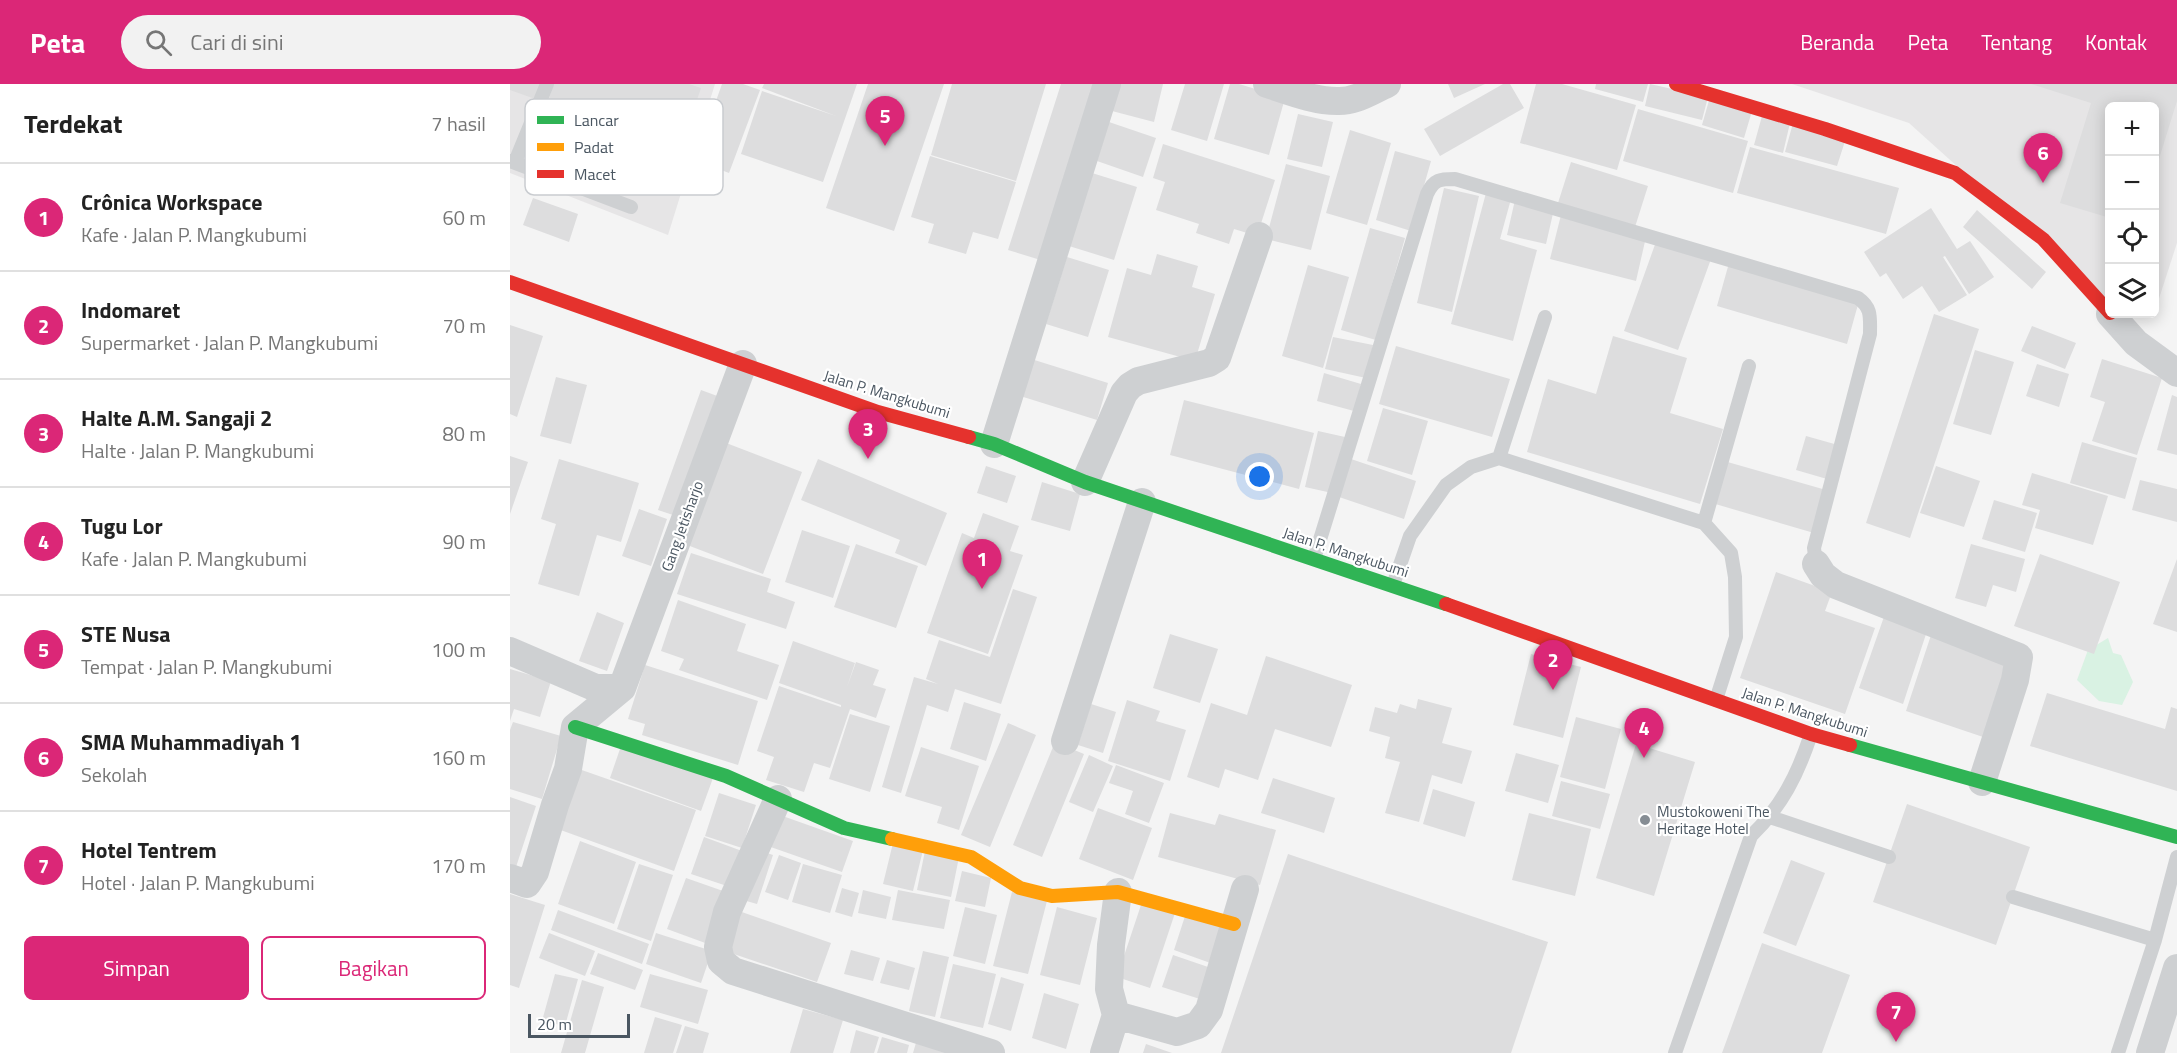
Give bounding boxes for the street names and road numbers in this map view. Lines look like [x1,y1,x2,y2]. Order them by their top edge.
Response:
street label: Jalan P. Mangkubumi [821,364,953,424]
street label: Gang Jetisharjo [655,477,709,575]
street label: Jalan P. Mangkubumi [1280,521,1412,583]
street label: Jalan P. Mangkubumi [1739,681,1871,743]

